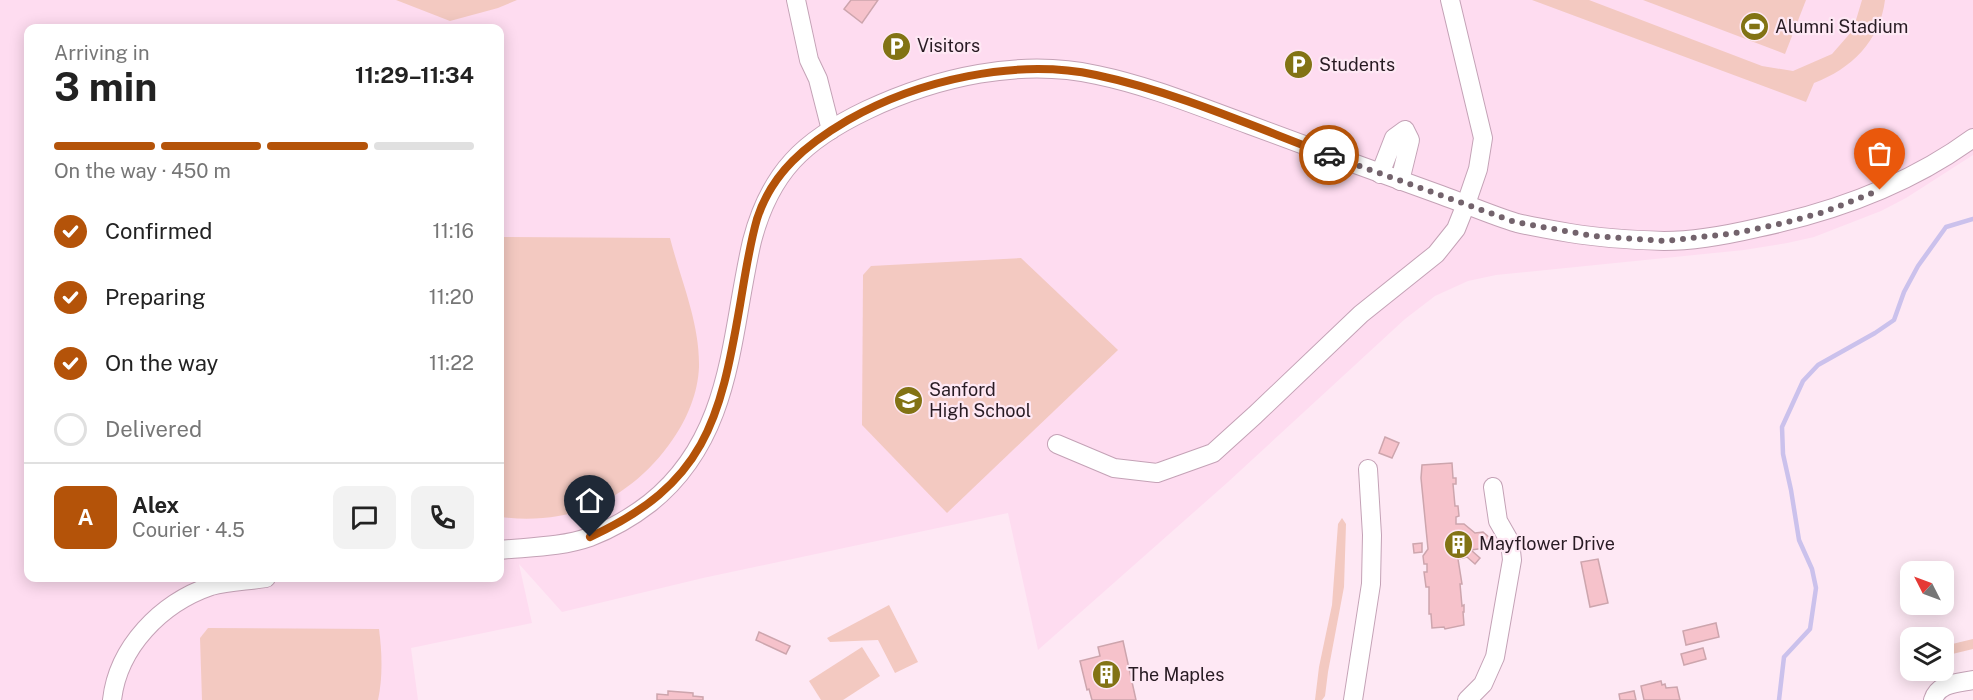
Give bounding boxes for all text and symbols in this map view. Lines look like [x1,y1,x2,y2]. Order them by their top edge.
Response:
sports icon: Alumni Stadium [1738,11,1770,43]
place label: Alumni Stadium [1775,16,1908,37]
parking icon: Visitors [880,30,912,62]
place label: Visitors [917,35,980,56]
text: Arriving in [54,41,149,65]
parking icon: Students [1282,49,1314,81]
place label: Students [1319,54,1395,75]
text: 11:29–11:34 [355,62,474,88]
text: 3 min [54,64,157,110]
courier [1299,125,1359,185]
pin [1854,128,1905,190]
icon: bag [1863,137,1896,170]
icon: car [1313,139,1346,172]
text: On the way · 450 m [54,159,231,183]
icon: check [54,215,87,248]
text: Confirmed [105,218,212,244]
text: 11:16 [433,219,474,243]
icon: check [54,281,87,314]
text: Preparing [105,284,206,310]
text: 11:20 [429,285,474,309]
icon: check [54,347,87,380]
text: On the way [105,350,218,376]
text: 11:22 [429,351,474,375]
place label: Sanford High School [929,379,1031,421]
school or university icon: Sanford High School [892,384,924,416]
text: Delivered [105,416,202,442]
pin [564,475,615,537]
icon: home [573,484,606,517]
button: chat [333,486,396,549]
button: phone [411,486,474,549]
text: Alex [132,492,179,518]
text: A [78,504,93,530]
text: Courier · 4.5 [132,518,245,542]
building icon: Mayflower Drive [1442,528,1474,560]
place label: Mayflower Drive [1479,533,1615,554]
north arrow [1900,561,1954,615]
map controls [1900,561,1954,681]
button: layers [1900,627,1954,681]
building icon: The Maples [1091,659,1123,691]
place label: The Maples [1128,664,1224,685]

